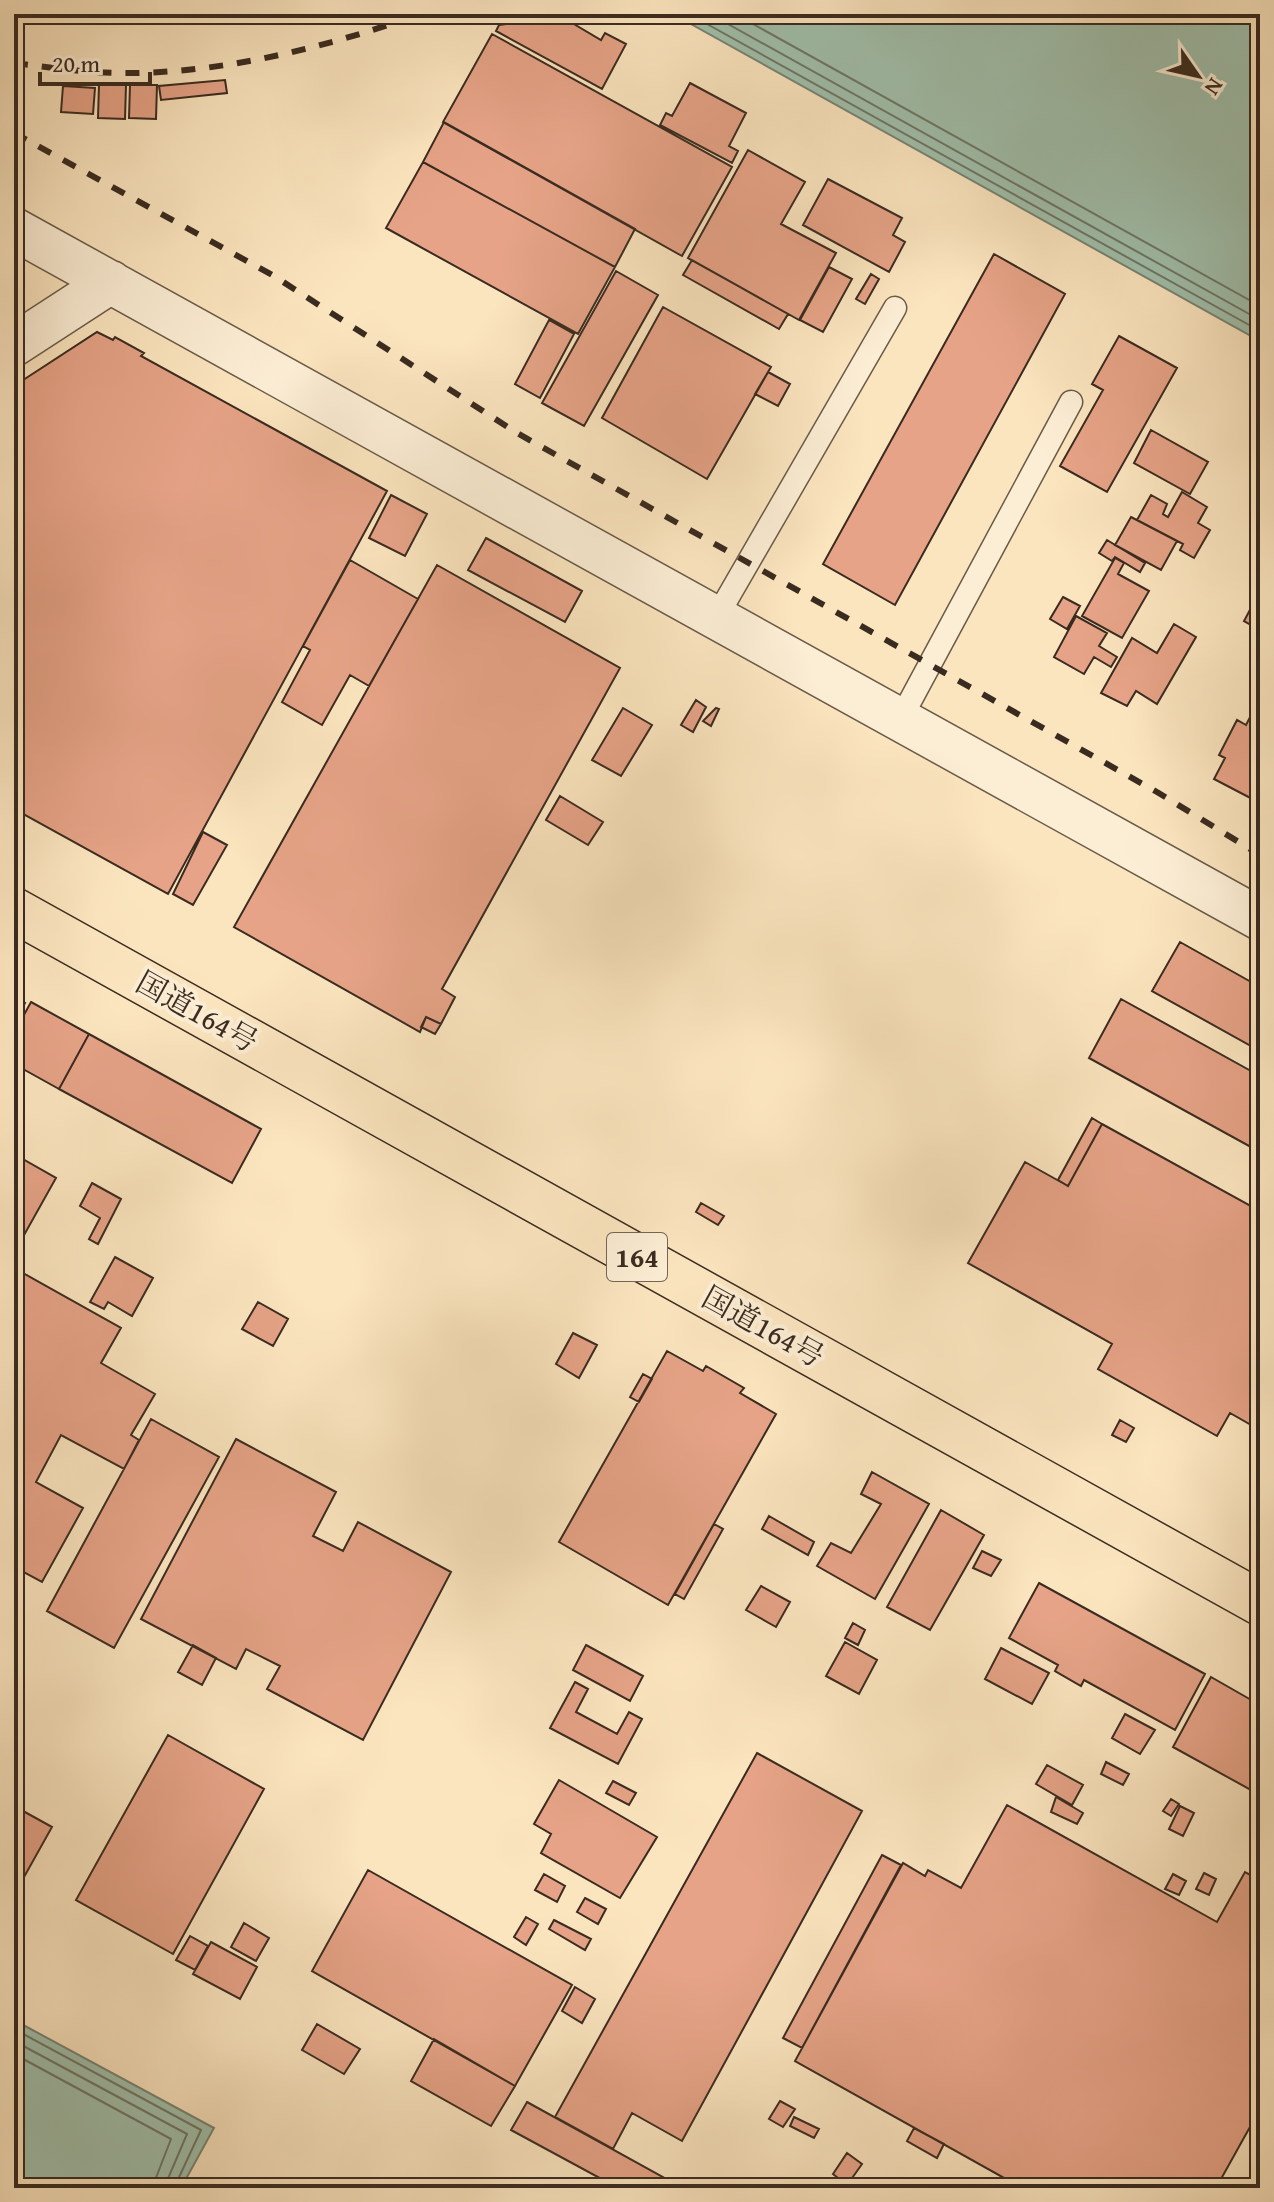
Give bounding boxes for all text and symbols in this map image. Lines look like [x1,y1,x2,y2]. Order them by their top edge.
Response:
scale bar [40,36,150,86]
north arrow [1158,36,1238,116]
text: 20 m [52,46,100,81]
text: N [1197,72,1232,102]
street label: 国道164号 [129,960,266,1063]
road number: 164 [607,1233,667,1281]
street label: 国道164号 [695,1275,832,1378]

